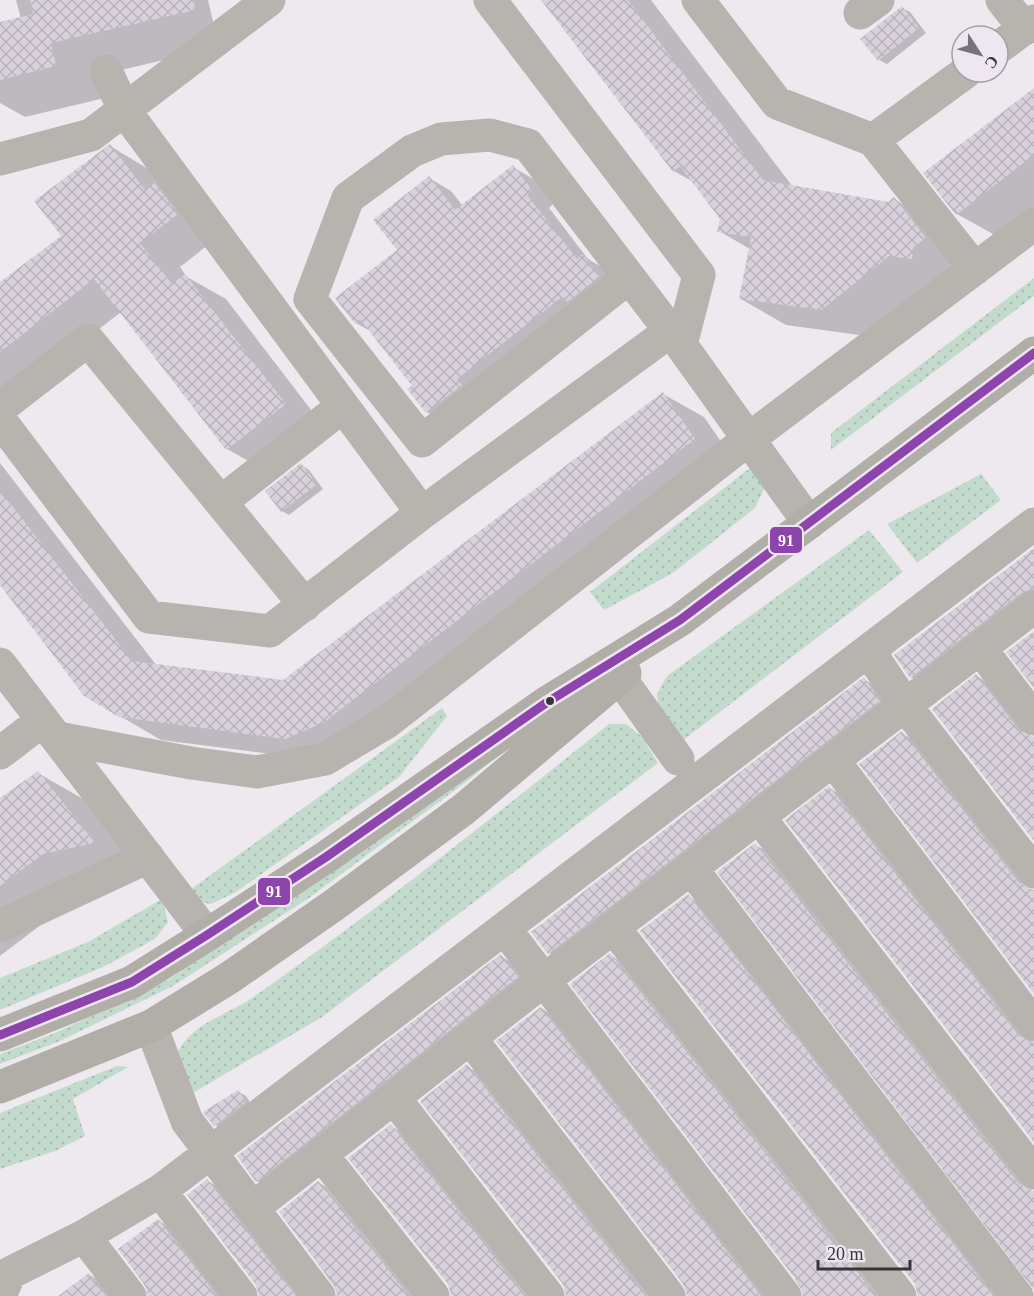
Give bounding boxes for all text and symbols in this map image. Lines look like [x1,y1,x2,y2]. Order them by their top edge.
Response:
north arrow [950,24,1010,84]
text: С [981,53,1002,72]
line badge: 91 [769,526,803,554]
text: 91 [778,532,794,549]
unlabelled marker [544,695,556,707]
line badge: 91 [257,877,291,906]
text: 91 [266,883,282,900]
scale bar [818,1233,910,1271]
text: 20 m [827,1244,864,1264]

